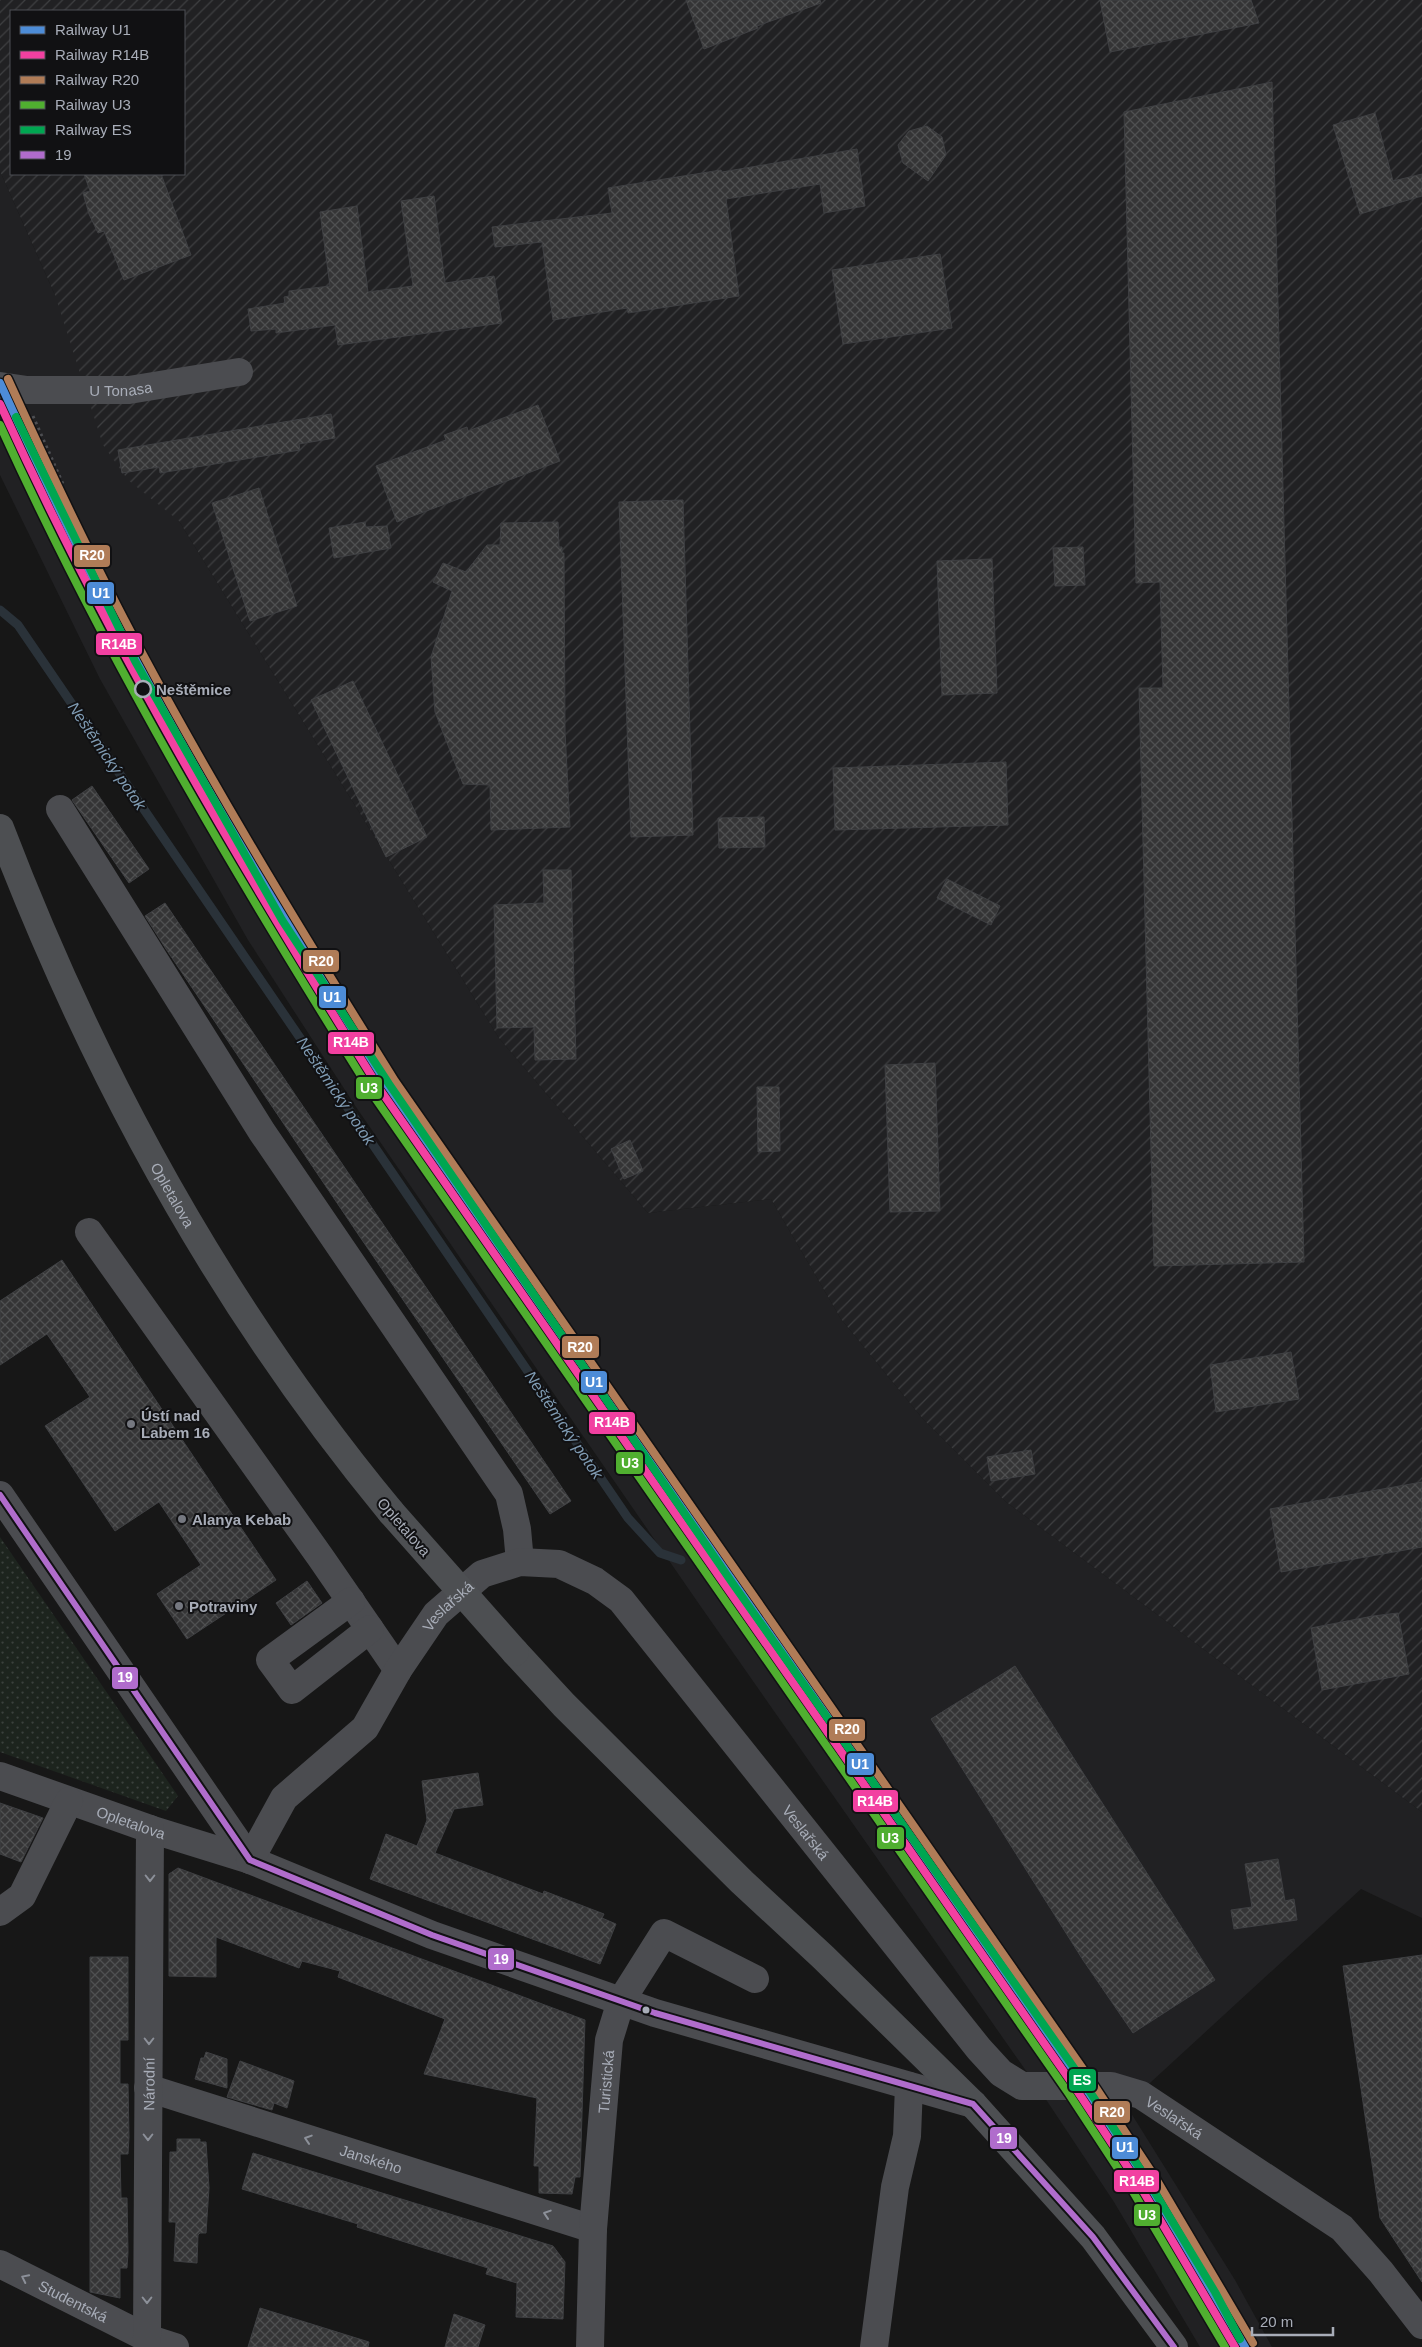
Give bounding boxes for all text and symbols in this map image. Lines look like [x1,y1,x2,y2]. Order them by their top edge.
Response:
legend [10,10,185,175]
text: Railway U1 [55,21,131,38]
text: Railway R14B [55,46,149,63]
text: Railway R20 [55,71,139,88]
text: Railway U3 [55,96,131,113]
text: Railway ES [55,121,132,138]
text: 19 [55,146,72,163]
street label: U Tonasa [89,378,154,399]
line badge: R20 [73,544,111,568]
text: R20 [79,547,105,563]
line badge: U1 [86,581,115,605]
text: U1 [92,585,110,601]
line badge: R14B [95,632,143,656]
text: R14B [101,636,137,652]
marker: Neštěmice [134,680,152,698]
place label: Neštěmice [156,681,231,698]
water label: Neštěmický potok [65,699,150,814]
line badge: R20 [302,949,340,973]
text: R20 [308,953,334,969]
line badge: U1 [318,985,347,1009]
text: U1 [323,989,341,1005]
line badge: R14B [327,1031,375,1055]
water label: Neštěmický potok [294,1034,379,1149]
text: R14B [333,1034,369,1050]
line badge: U3 [355,1076,383,1100]
text: U3 [360,1080,378,1096]
street label: Opletalova [148,1160,198,1231]
line badge: R20 [561,1335,600,1359]
text: R20 [567,1339,593,1355]
water label: Neštěmický potok [522,1368,607,1483]
line badge: U1 [580,1370,608,1394]
text: U1 [585,1374,603,1390]
place label: Ústí nad Labem 16 [141,1407,210,1441]
line badge: R14B [588,1411,636,1435]
text: R14B [594,1414,630,1430]
marker: Ústí nad Labem 16 [125,1418,137,1430]
line badge: U3 [615,1451,644,1475]
text: U3 [621,1455,639,1471]
street label: Opletalova [374,1494,434,1560]
place label: Alanya Kebab [192,1511,291,1528]
marker: Alanya Kebab [176,1513,188,1525]
street label: Veslařská [418,1577,477,1634]
place label: Potraviny [189,1598,258,1615]
marker: Potraviny [173,1600,185,1612]
line badge: 19 [111,1666,139,1690]
text: 19 [117,1669,133,1685]
line badge: R20 [828,1718,866,1742]
text: R20 [834,1721,860,1737]
line badge: U1 [846,1752,875,1776]
text: U1 [851,1756,869,1772]
line badge: R14B [852,1789,899,1813]
text: R14B [857,1793,893,1809]
street label: Veslařská [779,1801,833,1863]
street label: Opletalova [94,1802,168,1842]
line badge: U3 [876,1826,905,1850]
text: U3 [881,1830,899,1846]
one-way arrow [144,1874,155,1882]
line badge: 19 [487,1947,515,1971]
text: 19 [493,1951,509,1967]
unlabelled marker [641,2005,651,2015]
one-way arrow [144,2037,154,2045]
street label: Turistická [594,2048,617,2114]
street label: Národní [140,2056,157,2111]
line badge: ES [1068,2068,1097,2092]
text: ES [1073,2072,1091,2088]
street label: Veslařská [1143,2092,1207,2143]
line badge: R20 [1093,2100,1131,2124]
text: R20 [1099,2104,1125,2120]
line badge: 19 [989,2126,1018,2150]
text: 19 [996,2130,1012,2146]
one-way arrow [143,2134,153,2141]
one-way arrow [305,2135,313,2145]
line badge: U1 [1111,2136,1139,2160]
text: U1 [1116,2139,1134,2155]
street label: Janského [338,2141,404,2176]
line badge: R14B [1113,2169,1160,2193]
text: R14B [1119,2173,1155,2189]
line badge: U3 [1133,2203,1161,2227]
text: U3 [1138,2207,1156,2223]
one-way arrow [543,2210,551,2220]
one-way arrow [21,2274,30,2284]
street label: Studentská [36,2276,111,2326]
one-way arrow [142,2296,152,2304]
scale bar [1252,2304,1333,2336]
text: 20 m [1260,2313,1293,2330]

